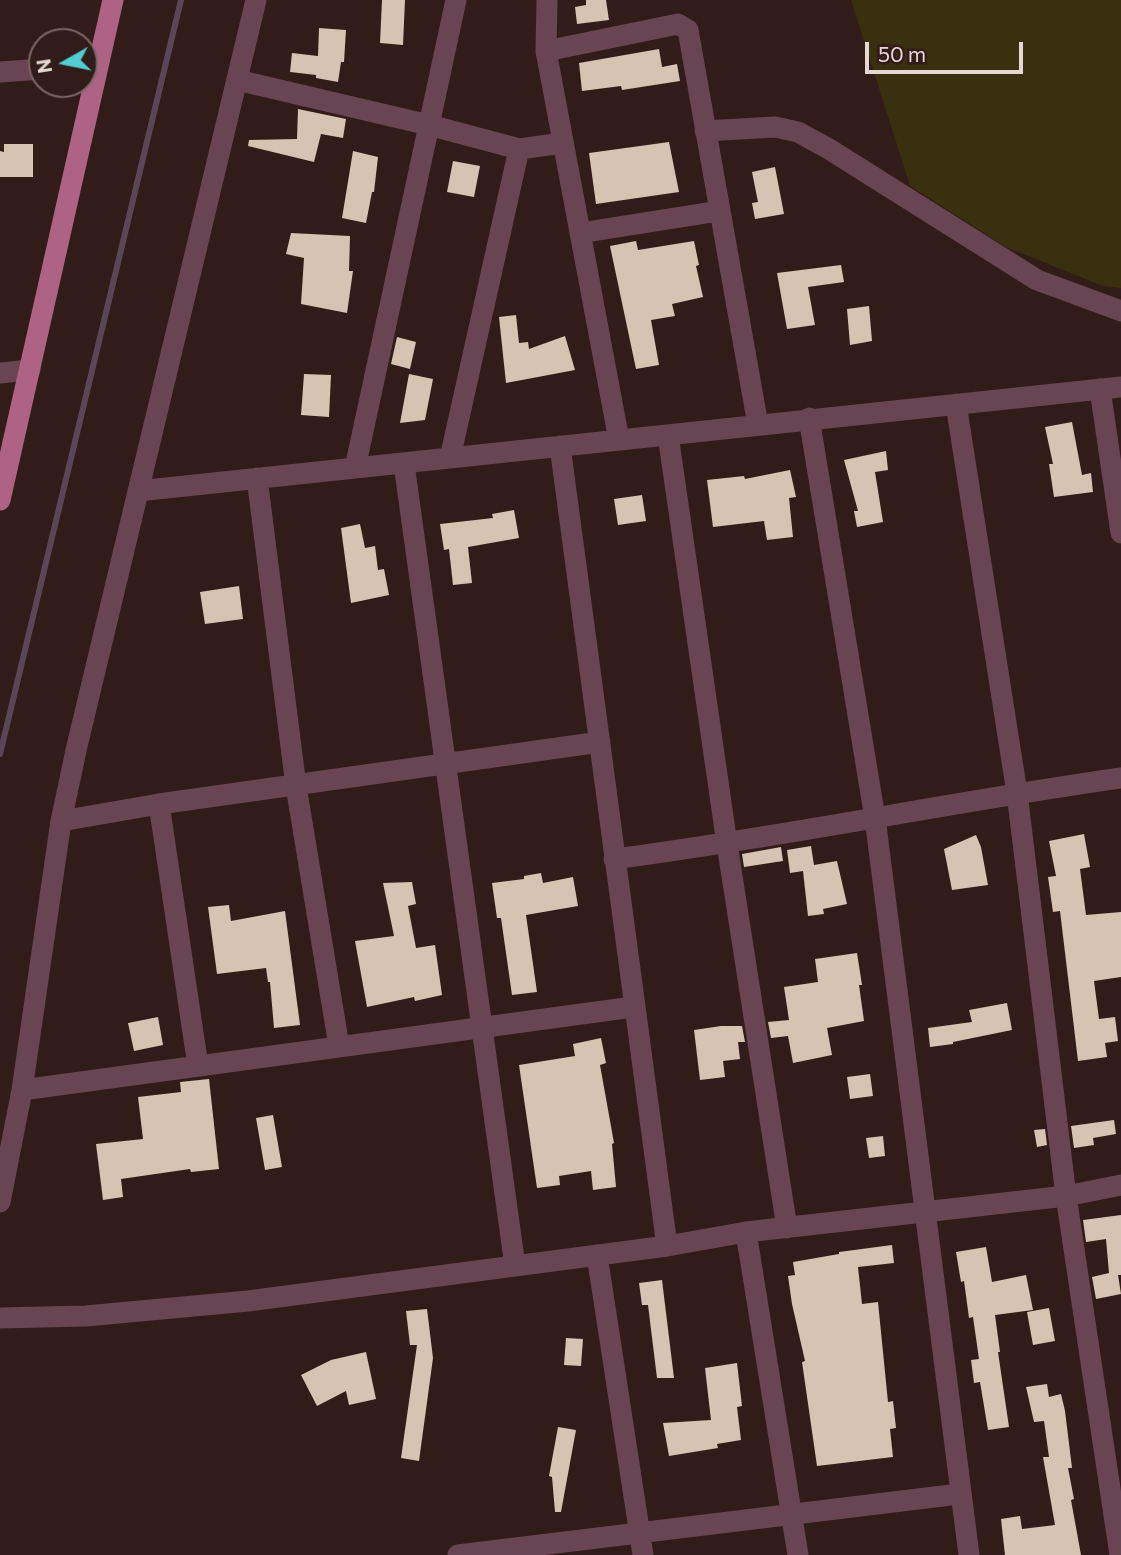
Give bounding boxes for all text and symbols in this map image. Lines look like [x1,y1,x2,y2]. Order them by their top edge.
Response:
north arrow [28,28,98,98]
scale bar [869,28,1026,72]
text: 50 m [878,41,926,66]
text: N [31,57,56,75]

